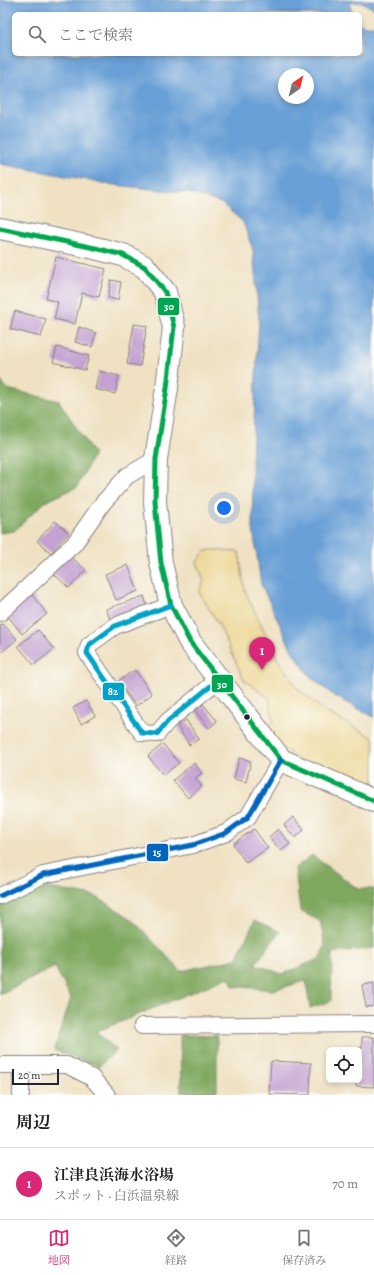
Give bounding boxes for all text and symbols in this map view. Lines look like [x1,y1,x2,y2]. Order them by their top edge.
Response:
search box [12,12,362,56]
icon: search [26,23,48,45]
text: ここで検索 [58,25,133,45]
north arrow [278,68,314,104]
line badge: 30 [157,297,180,316]
text: 30 [164,299,175,314]
your location [214,498,234,518]
pin: 1 [249,637,275,670]
line badge: 30 [211,674,234,693]
text: 30 [217,677,228,692]
line badge: 82 [102,682,125,701]
text: 82 [108,684,119,699]
unlabelled marker [242,712,252,722]
line badge: 15 [146,843,169,862]
text: 15 [153,845,162,860]
map controls [326,1047,362,1083]
button: locate [326,1047,362,1083]
scale bar [12,1067,59,1086]
text: 20 m [18,1068,40,1083]
text: 周辺 [16,1111,50,1134]
text: 江津良浜海水浴場 [54,1165,174,1185]
text: 1 [27,1175,31,1192]
text: 70 m [332,1175,358,1192]
text: スポット · 白浜温泉線 [54,1187,179,1204]
tab: 地図 [48,1227,70,1268]
tab: 経路 [165,1227,187,1268]
tab: 保存済み [282,1227,326,1268]

